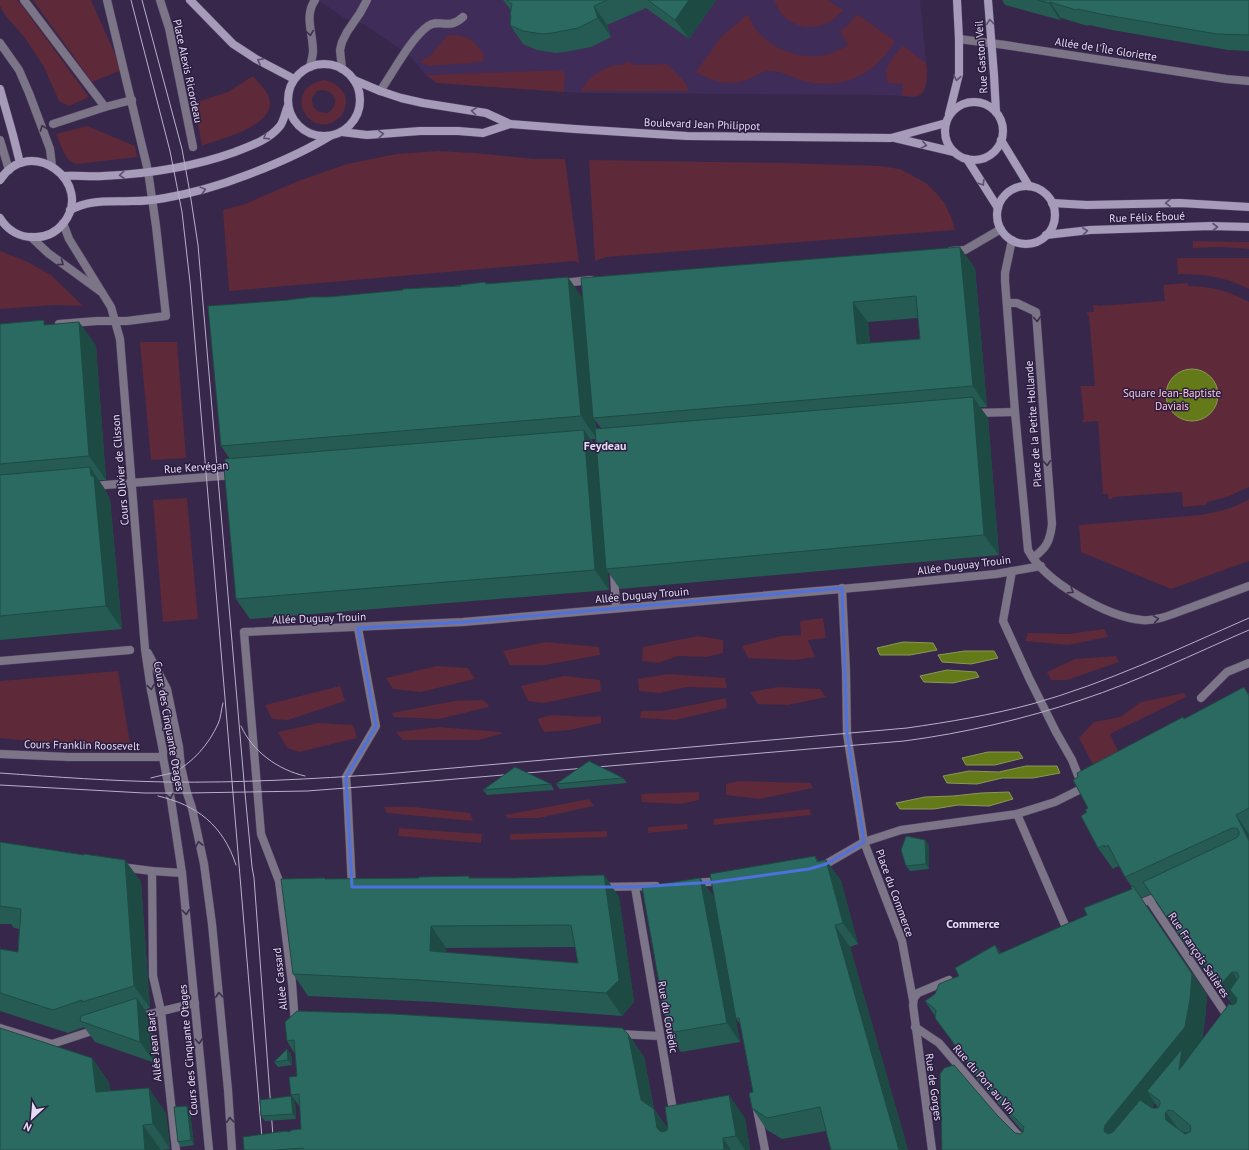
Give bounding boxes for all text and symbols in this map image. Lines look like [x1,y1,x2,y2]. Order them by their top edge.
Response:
street label: Place Alexis Ricordeau [170,18,206,124]
street label: Rue Gaston Veil [971,19,991,94]
one-way arrow [985,19,994,25]
one-way arrow [305,30,314,36]
street label: Allée de l'Île Gloriette [1054,34,1158,64]
one-way arrow [257,58,264,66]
one-way arrow [954,75,962,81]
one-way arrow [471,107,477,116]
street label: Boulevard Jean Philippot [644,115,761,133]
one-way arrow [39,125,47,132]
one-way arrow [378,129,384,138]
one-way arrow [263,132,270,140]
one-way arrow [921,141,927,149]
one-way arrow [119,170,125,179]
one-way arrow [977,179,984,186]
one-way arrow [200,186,206,194]
one-way arrow [1165,199,1171,207]
street label: Rue Félix Éboué [1109,209,1186,225]
one-way arrow [1212,222,1218,231]
one-way arrow [1082,226,1088,235]
one-way arrow [57,258,64,265]
one-way arrow [1032,316,1041,322]
street label: Place de la Petite Hollande [1022,360,1044,488]
park label: Square Jean-Baptiste Daviais [1123,386,1221,413]
street label: Cours Olivier de Clisson [108,414,132,526]
district label: Feydeau [584,438,626,453]
street label: Rue Kervégan [163,458,229,476]
one-way arrow [1042,460,1051,466]
street label: Allée Duguay Trouin [916,552,1012,578]
street label: Allée Duguay Trouin [595,584,689,606]
one-way arrow [1066,586,1073,593]
street label: Allée Duguay Trouin [272,609,366,627]
one-way arrow [1153,615,1159,623]
street label: Cours des Cinquante Otages [151,660,187,792]
one-way arrow [146,684,155,690]
street label: Cours Franklin Roosevelt [24,737,140,753]
one-way arrow [165,792,174,799]
one-way arrow [196,840,204,847]
street label: Place du Commerce [873,847,917,939]
one-way arrow [181,909,190,915]
street label: Rue François Salières [1165,910,1233,1001]
district label: Commerce [946,916,1000,931]
street label: Allée Cassard [270,947,290,1011]
street label: Rue du Couëdic [655,980,681,1054]
street label: Cours des Cinquante Otages [175,983,201,1116]
one-way arrow [215,992,224,998]
street label: Allée Jean Bart [143,1011,165,1082]
one-way arrow [194,1038,203,1044]
street label: Rue du Port au Vin [950,1041,1018,1117]
street label: Rue de Gorges [922,1052,946,1122]
north arrow [12,1098,52,1138]
one-way arrow [225,1117,234,1123]
text: N [21,1119,34,1135]

